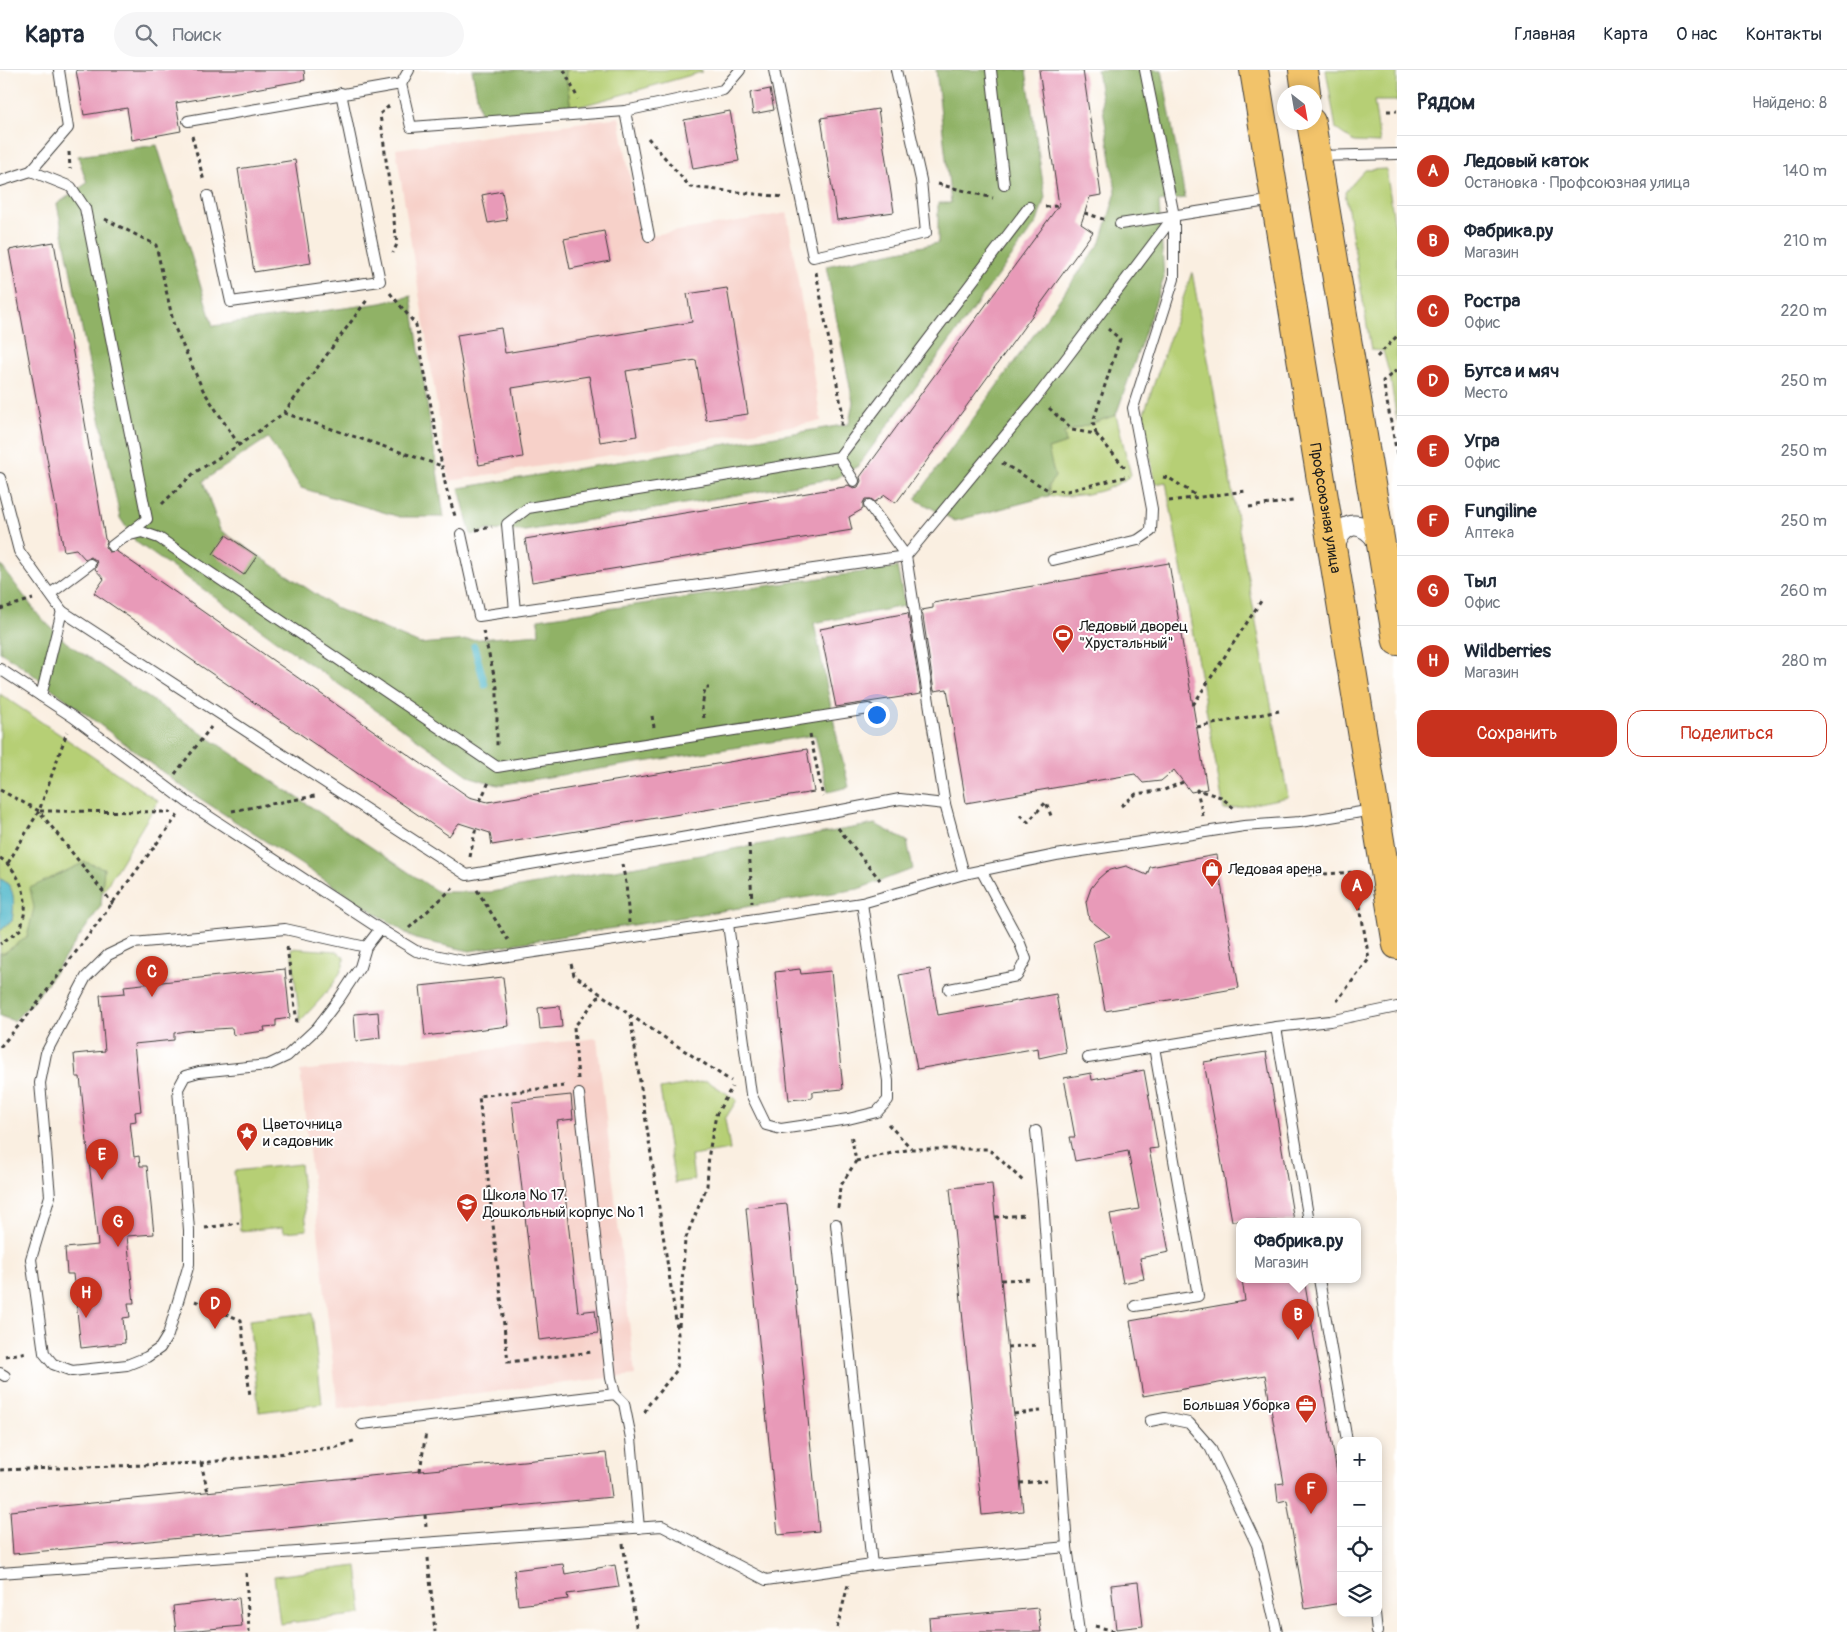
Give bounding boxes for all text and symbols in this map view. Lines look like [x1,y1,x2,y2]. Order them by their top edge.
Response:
search box [114,12,464,57]
text: Карта [25,20,84,49]
icon: search [132,21,160,49]
text: Поиск [172,23,222,47]
text: Главная [1514,23,1575,46]
text: Карта [1603,23,1648,46]
text: О нас [1676,23,1718,46]
text: Контакты [1746,23,1822,46]
north arrow [1277,85,1322,130]
text: Рядом [1417,89,1475,116]
text: Найдено: 8 [1752,93,1827,113]
text: Ледовый каток [1464,149,1589,173]
text: A [1428,161,1438,181]
text: 140 m [1783,161,1827,181]
text: Остановка · Профсоюзная улица [1464,173,1690,193]
text: Фабрика.ру [1464,219,1553,243]
text: B [1428,231,1438,251]
text: 210 m [1783,231,1827,251]
text: Магазин [1464,243,1519,263]
text: Ростра [1464,289,1520,313]
text: C [1428,301,1438,321]
text: 220 m [1781,301,1827,321]
text: Офис [1464,313,1501,333]
text: Бутса и мяч [1464,359,1559,383]
text: D [1428,371,1438,391]
text: 250 m [1781,371,1827,391]
text: Место [1464,383,1508,403]
text: Угра [1464,429,1500,453]
text: E [1429,441,1437,461]
text: 250 m [1781,441,1827,461]
street label: Профсоюзная улица [1306,442,1346,575]
text: Офис [1464,453,1501,473]
text: Fungiline [1464,499,1537,523]
text: F [1428,511,1438,531]
text: 250 m [1781,511,1827,531]
text: Аптека [1464,523,1514,543]
text: Тыл [1464,569,1497,593]
text: G [1428,581,1438,601]
text: 260 m [1780,581,1827,601]
text: Офис [1464,593,1501,613]
place label: Ледовый дворец "Хрустальный" [1078,617,1188,653]
sports icon: Ледовый дворец "Хрустальный" [1051,623,1075,654]
text: Wildberries [1464,639,1551,663]
text: H [1428,651,1438,671]
text: 280 m [1781,651,1827,671]
text: Магазин [1464,663,1519,683]
your location [864,702,890,728]
button: Сохранить [1417,710,1617,757]
button: Поделиться [1627,710,1827,757]
shop icon: Ледовая арена [1200,857,1224,888]
place label: Ледовая арена [1227,860,1322,879]
pin: A [1341,870,1373,911]
pin: C [136,956,168,997]
place label: Цветочница и садовник [263,1115,342,1151]
place icon: Цветочница и садовник [235,1121,259,1152]
pin: E [86,1139,118,1180]
place label: Школа № 17. Дошкольный корпус № 1 [482,1186,644,1222]
school or university icon: Школа № 17. Дошкольный корпус № 1 [455,1192,479,1223]
pin: G [102,1206,134,1247]
popup [1236,1218,1361,1283]
text: Фабрика.ру [1254,1229,1343,1253]
text: Магазин [1254,1253,1309,1273]
pin: H [70,1277,102,1318]
pin: D [199,1288,231,1329]
pin: B [1282,1299,1314,1340]
office icon: Большая Уборка [1294,1393,1318,1424]
place label: Большая Уборка [1183,1396,1290,1415]
map controls [1337,1437,1382,1617]
button: + [1337,1437,1382,1482]
pin: F [1295,1473,1327,1514]
button: − [1337,1482,1382,1527]
button: locate [1337,1527,1382,1572]
button: layers [1337,1572,1382,1617]

